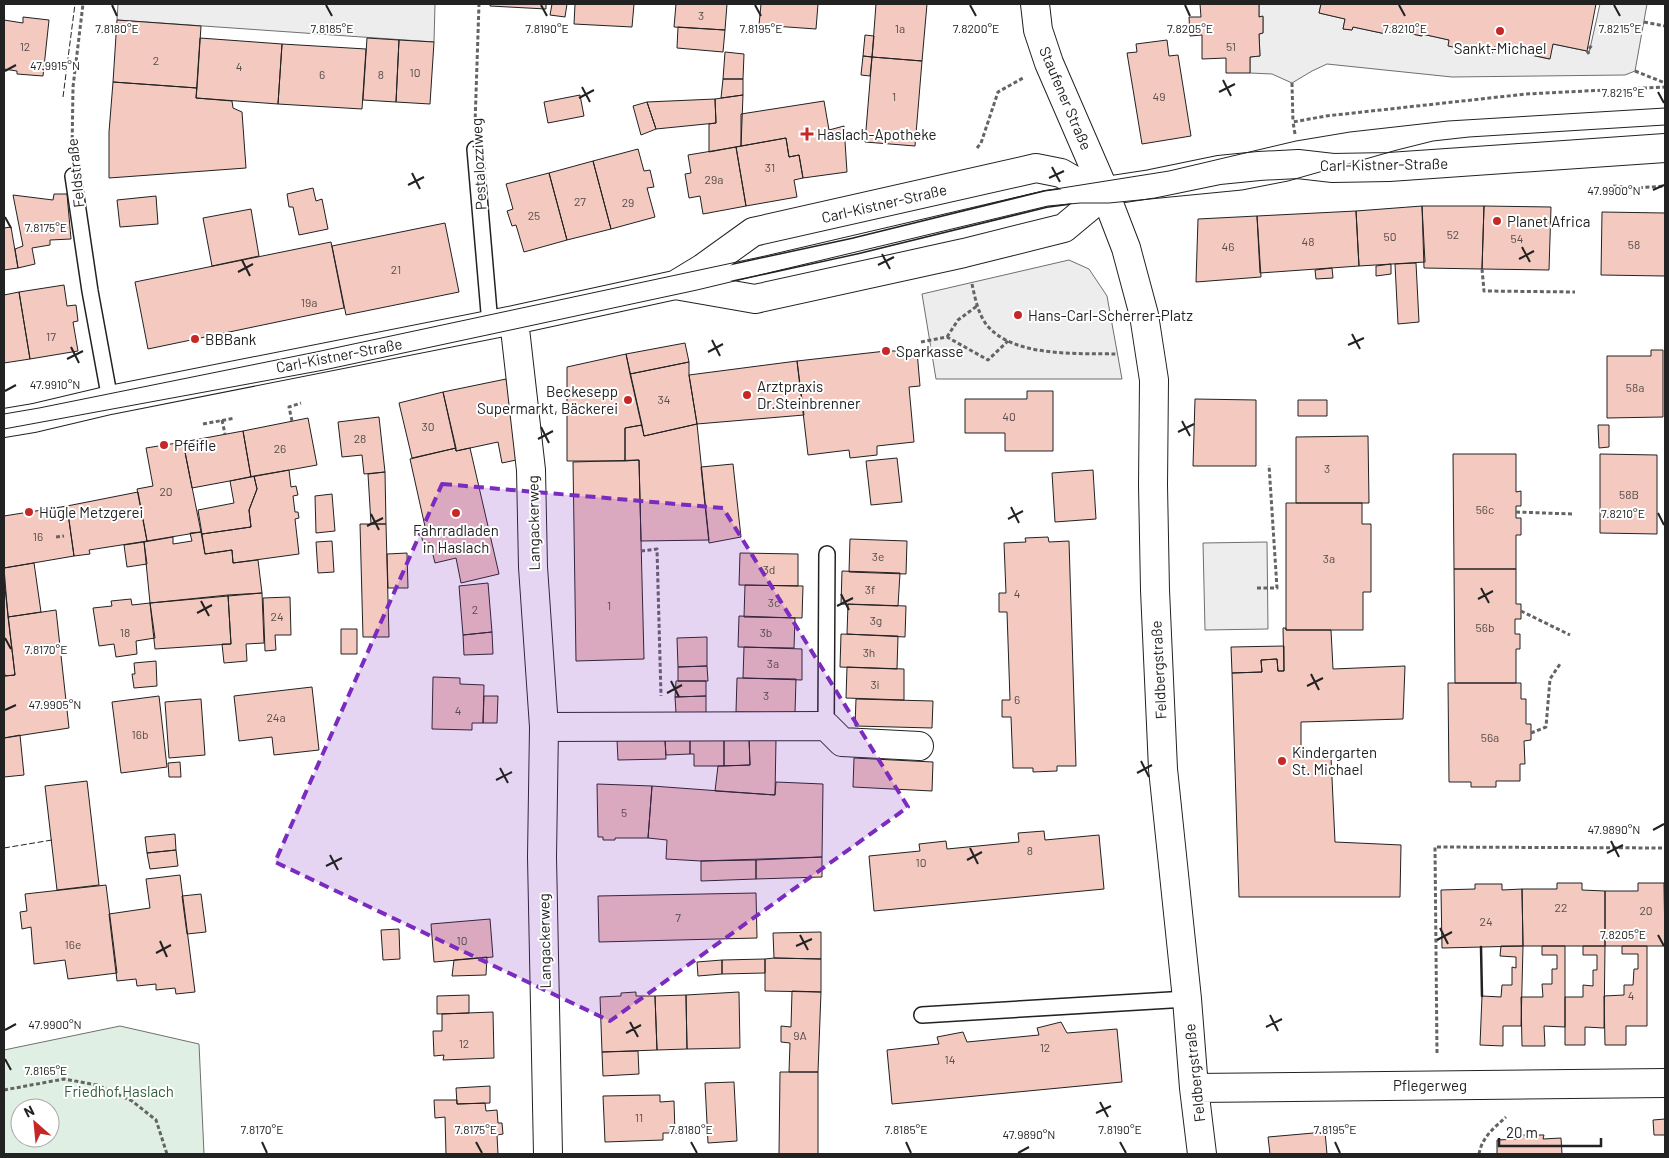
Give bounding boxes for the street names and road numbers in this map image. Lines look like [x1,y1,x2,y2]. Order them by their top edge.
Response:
street label: Staufener Straße [1036,44,1096,152]
street label: Pestalozziweg [467,117,489,211]
street label: Feldstraße [62,137,88,209]
street label: Carl-Kistner-Straße [1320,154,1448,174]
street label: Carl-Kistner-Straße [820,180,948,226]
street label: Carl-Kistner-Straße [274,334,404,376]
street label: Langackerweg [523,475,543,571]
street label: Feldbergstraße [1146,620,1170,720]
street label: Langackerweg [534,893,554,989]
street label: Feldbergstraße [1180,1023,1208,1123]
street label: Pflegerweg [1393,1076,1467,1094]

